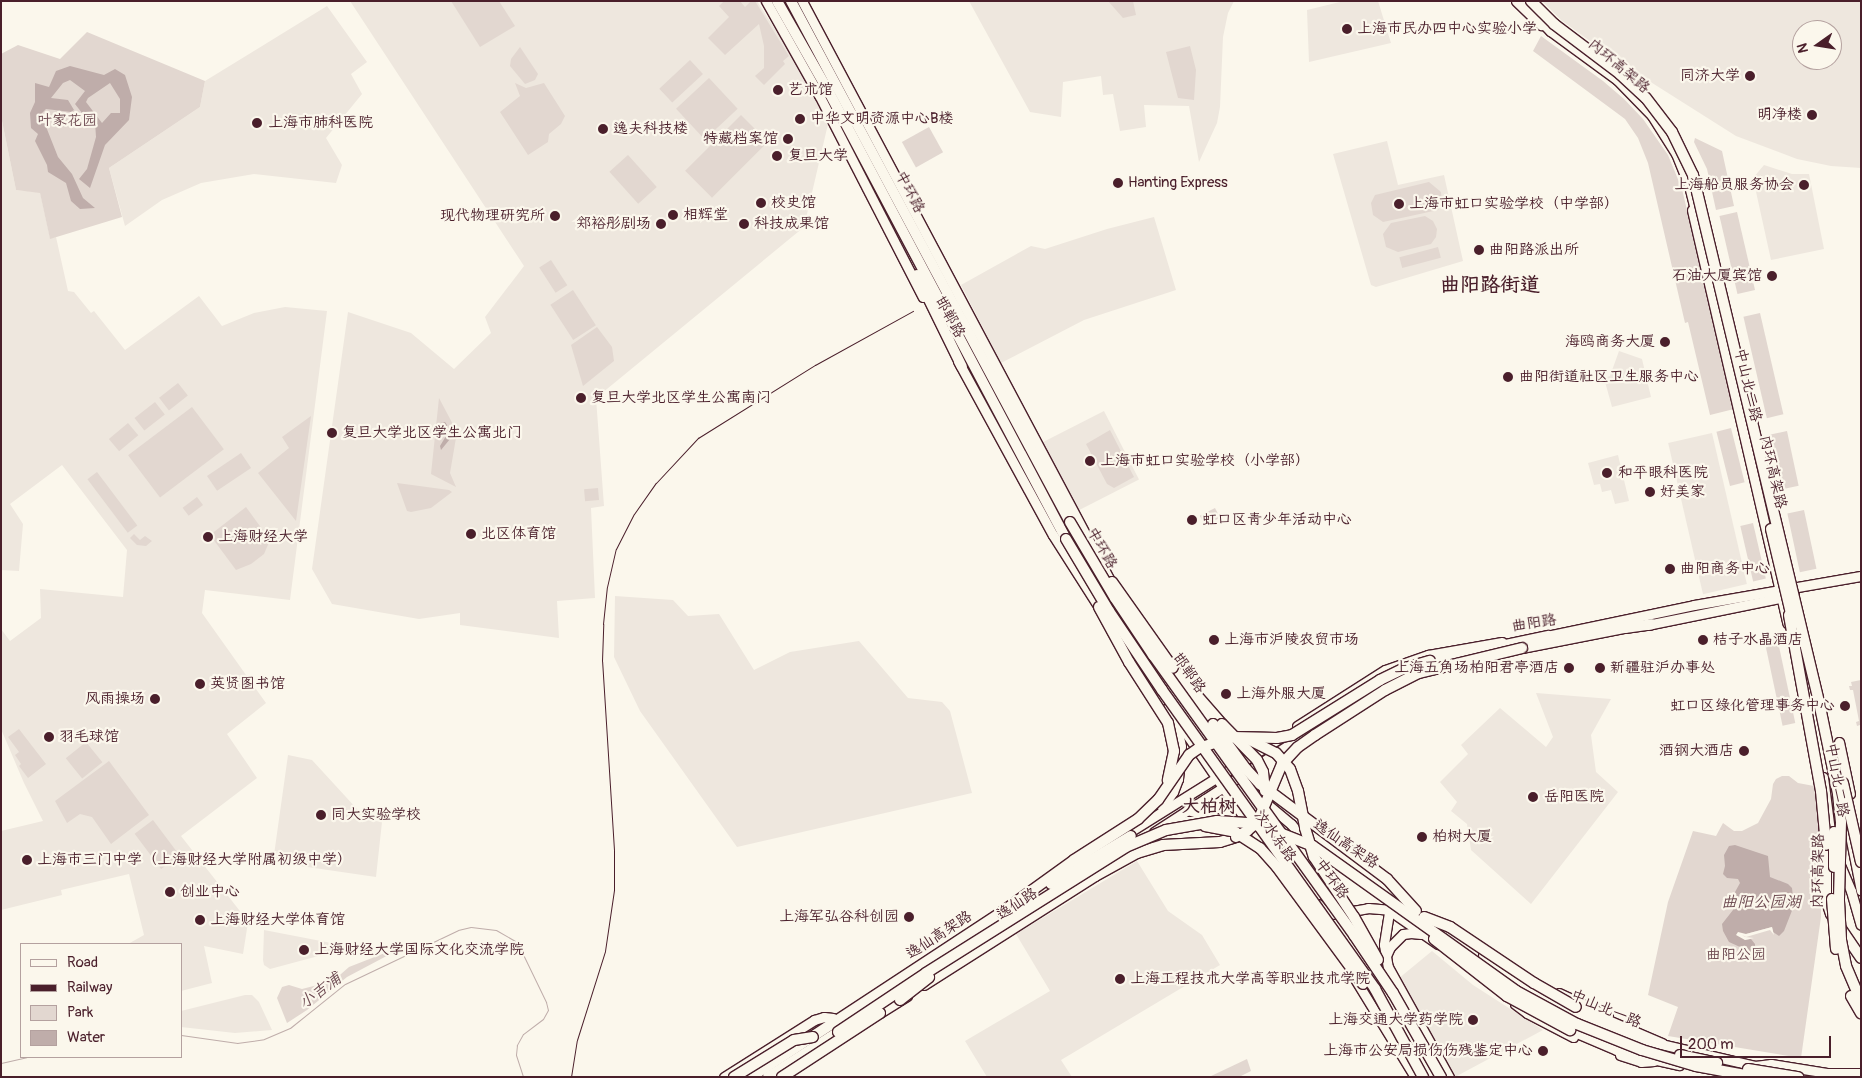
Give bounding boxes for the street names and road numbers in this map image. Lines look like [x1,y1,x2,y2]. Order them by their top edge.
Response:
street label: 内环高架路 [1584,35,1654,97]
street label: 中环路 [891,168,929,216]
street label: 邯郸路 [931,293,969,341]
street label: 中山北二路 [1731,346,1765,424]
street label: 内环高架路 [1756,433,1790,511]
street label: 中环路 [1083,524,1121,572]
street label: 曲阳路 [1510,611,1558,635]
street label: 邯郸路 [1169,649,1209,697]
street label: 中山北二路 [1822,742,1852,818]
street label: 汶水东路 [1250,806,1300,866]
street label: 逸仙高架路 [1310,816,1382,872]
street label: 内环高架路 [1808,833,1828,909]
street label: 中环路 [1311,856,1353,902]
street label: 逸仙路 [993,884,1041,924]
street label: 逸仙高架路 [903,907,975,963]
street label: 中山北一路 [1568,986,1644,1032]

